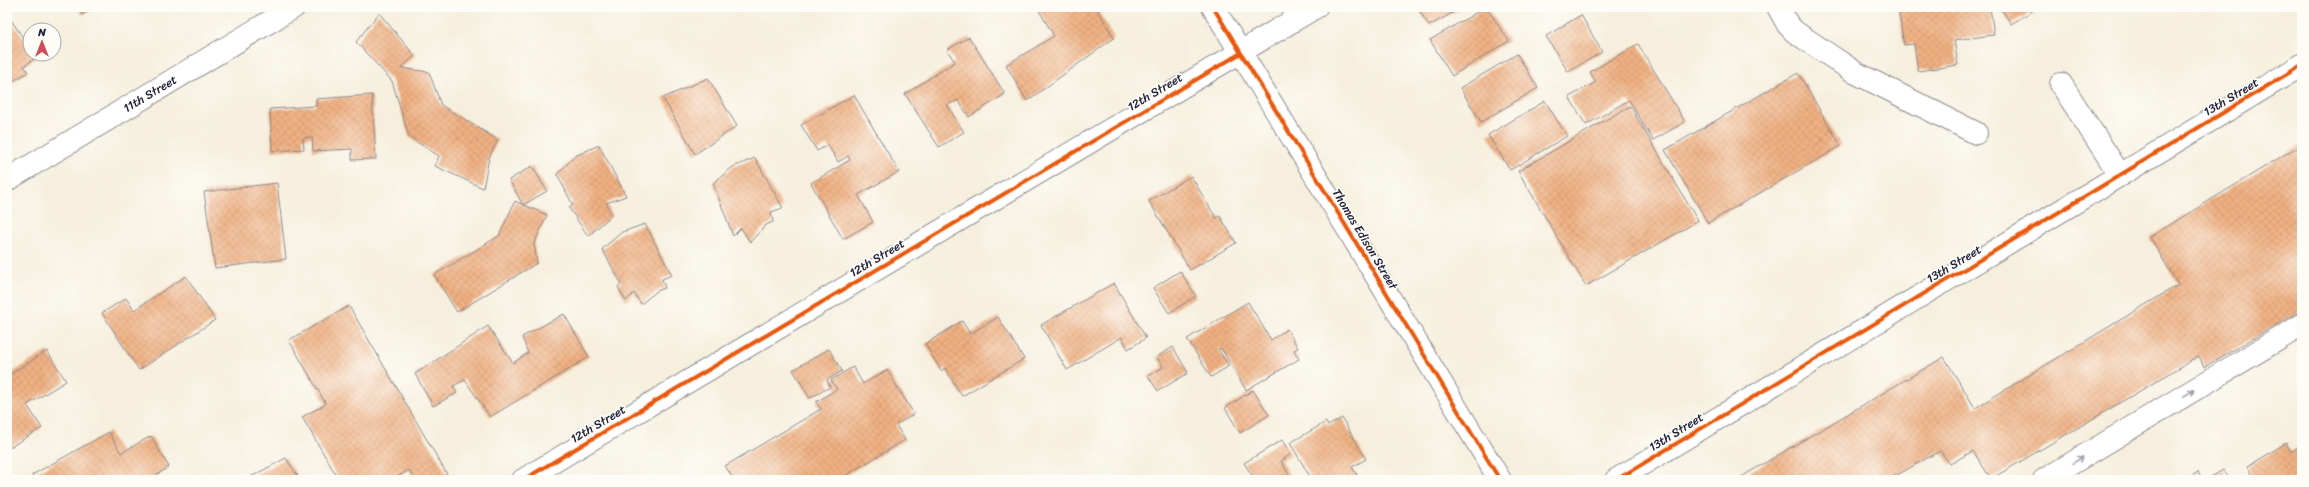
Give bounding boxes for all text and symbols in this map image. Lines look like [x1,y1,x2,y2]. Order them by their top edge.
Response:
north arrow [22,22,62,62]
text: N [37,23,46,42]
street label: 12th Street [1123,67,1187,117]
street label: 11th Street [119,69,181,119]
street label: 13th Street [2199,72,2263,122]
street label: Thomas Edison Street [1326,184,1404,295]
street label: 12th Street [845,233,909,283]
street label: 13th Street [1922,239,1986,289]
one-way arrow [2183,389,2194,397]
street label: 12th Street [566,399,630,449]
street label: 13th Street [1644,406,1708,458]
one-way arrow [2072,456,2083,464]

